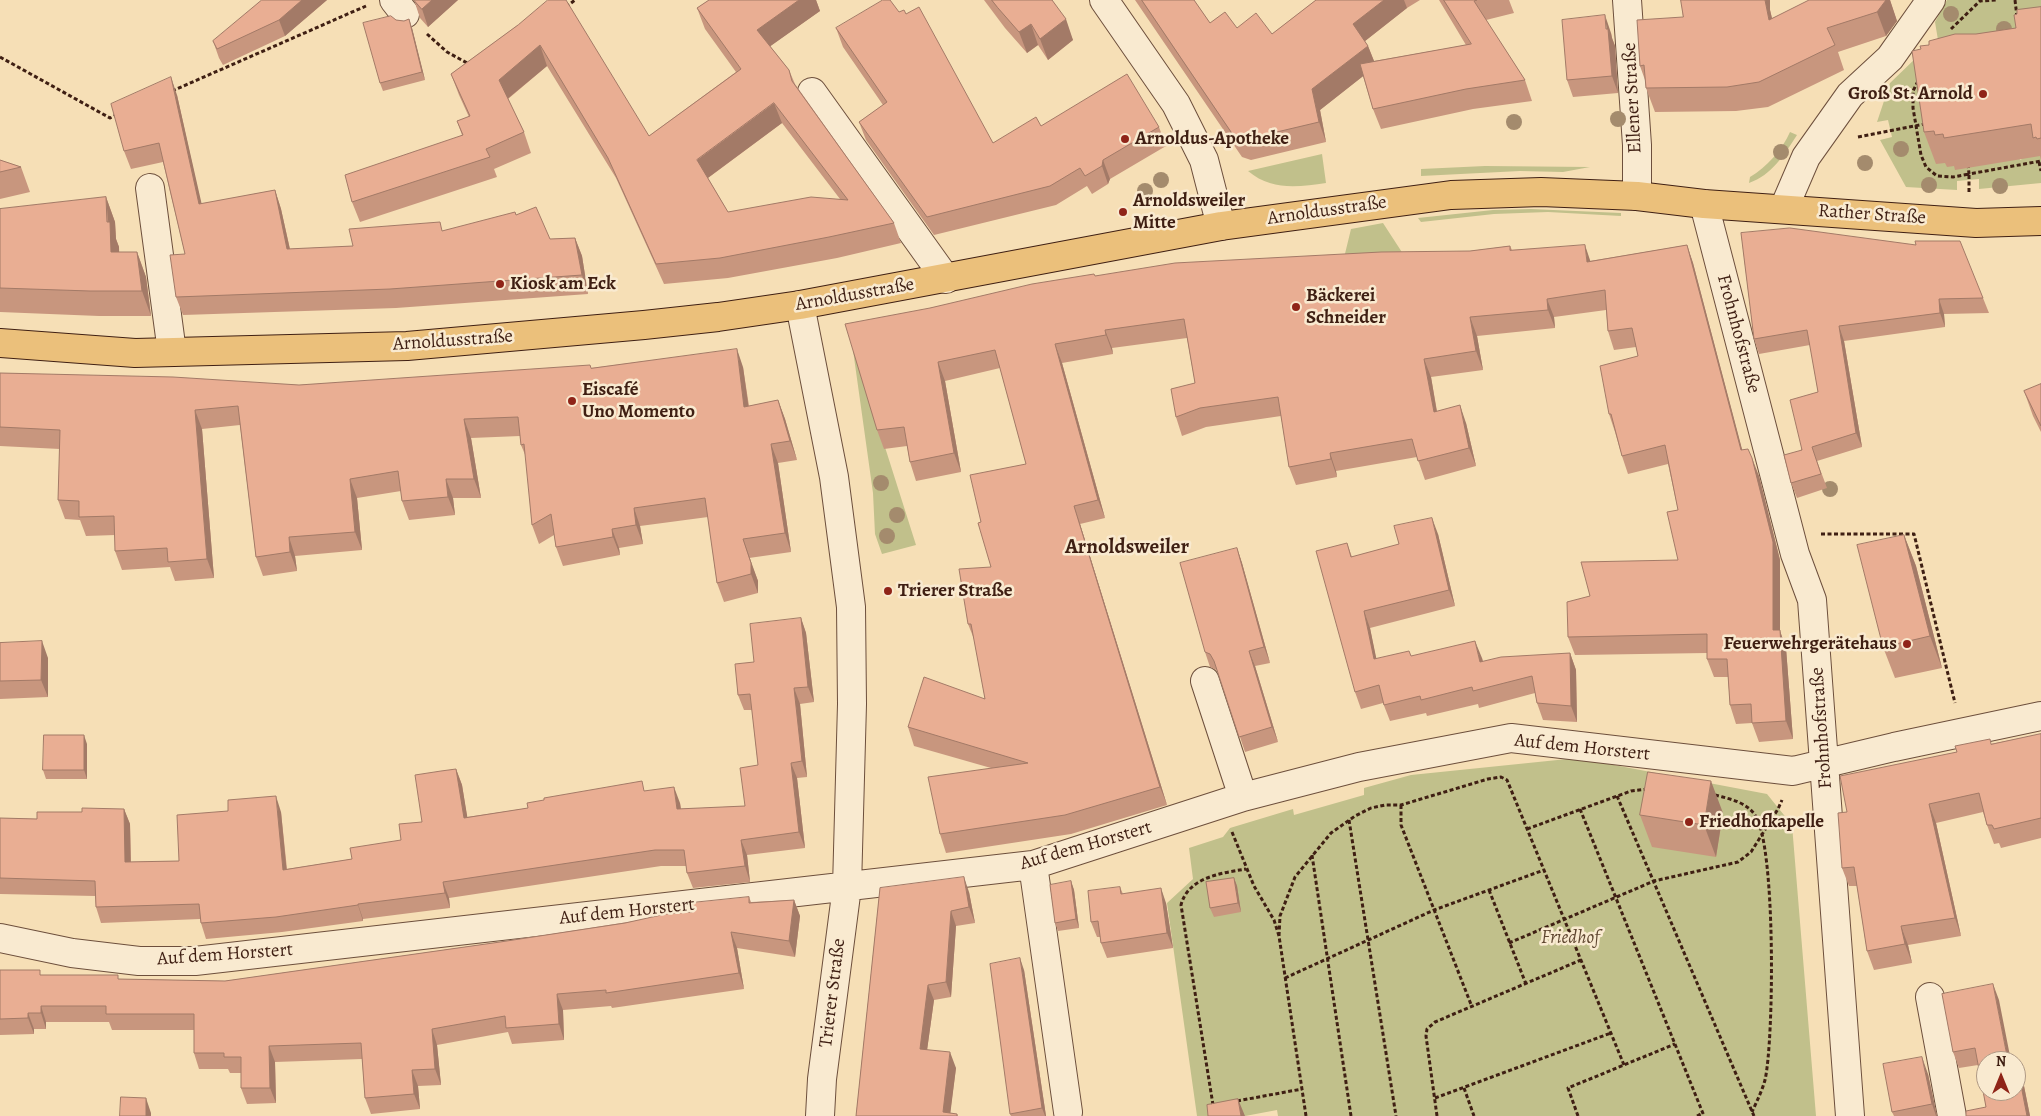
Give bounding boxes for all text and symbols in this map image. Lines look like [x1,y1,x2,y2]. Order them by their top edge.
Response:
street label: Ellener Straße [1619,42,1647,154]
place label: Groß St. Arnold [1848,83,1973,105]
marker: Groß St. Arnold [1977,88,1989,100]
place label: Arnoldus-Apotheke [1135,128,1289,150]
marker: Arnoldus-Apotheke [1119,133,1131,145]
place label: Arnoldsweiler Mitte [1133,190,1245,234]
street label: Arnoldusstraße [1266,191,1388,231]
street label: Rather Straße [1817,200,1927,230]
marker: Arnoldsweiler Mitte [1117,206,1129,218]
street label: Frohnhofstraße [1711,272,1765,396]
place label: Kiosk am Eck [510,273,616,295]
street label: Arnoldusstraße [794,273,916,317]
marker: Kiosk am Eck [494,278,506,290]
place label: Bäckerei Schneider [1306,285,1386,329]
marker: Bäckerei Schneider [1290,301,1302,313]
street label: Arnoldusstraße [392,325,514,357]
place label: Eiscafé Uno Momento [582,379,695,423]
marker: Eiscafé Uno Momento [566,395,578,407]
district label: Arnoldsweiler [1065,535,1189,561]
place label: Trierer Straße [898,580,1012,602]
marker: Trierer Straße [882,585,894,597]
place label: Feuerwehrgerätehaus [1724,633,1897,655]
marker: Feuerwehrgerätehaus [1901,638,1913,650]
street label: Frohnhofstraße [1806,666,1838,790]
street label: Auf dem Horstert [1513,730,1651,766]
place label: Friedhofkapelle [1699,811,1824,833]
street label: Auf dem Horstert [1018,816,1154,876]
marker: Friedhofkapelle [1683,816,1695,828]
street label: Auf dem Horstert [558,894,696,930]
park label: Friedhof [1541,927,1599,949]
street label: Trierer Straße [815,937,851,1049]
street label: Auf dem Horstert [156,939,294,971]
north arrow [1976,1051,2026,1101]
text: N [1996,1052,2006,1071]

